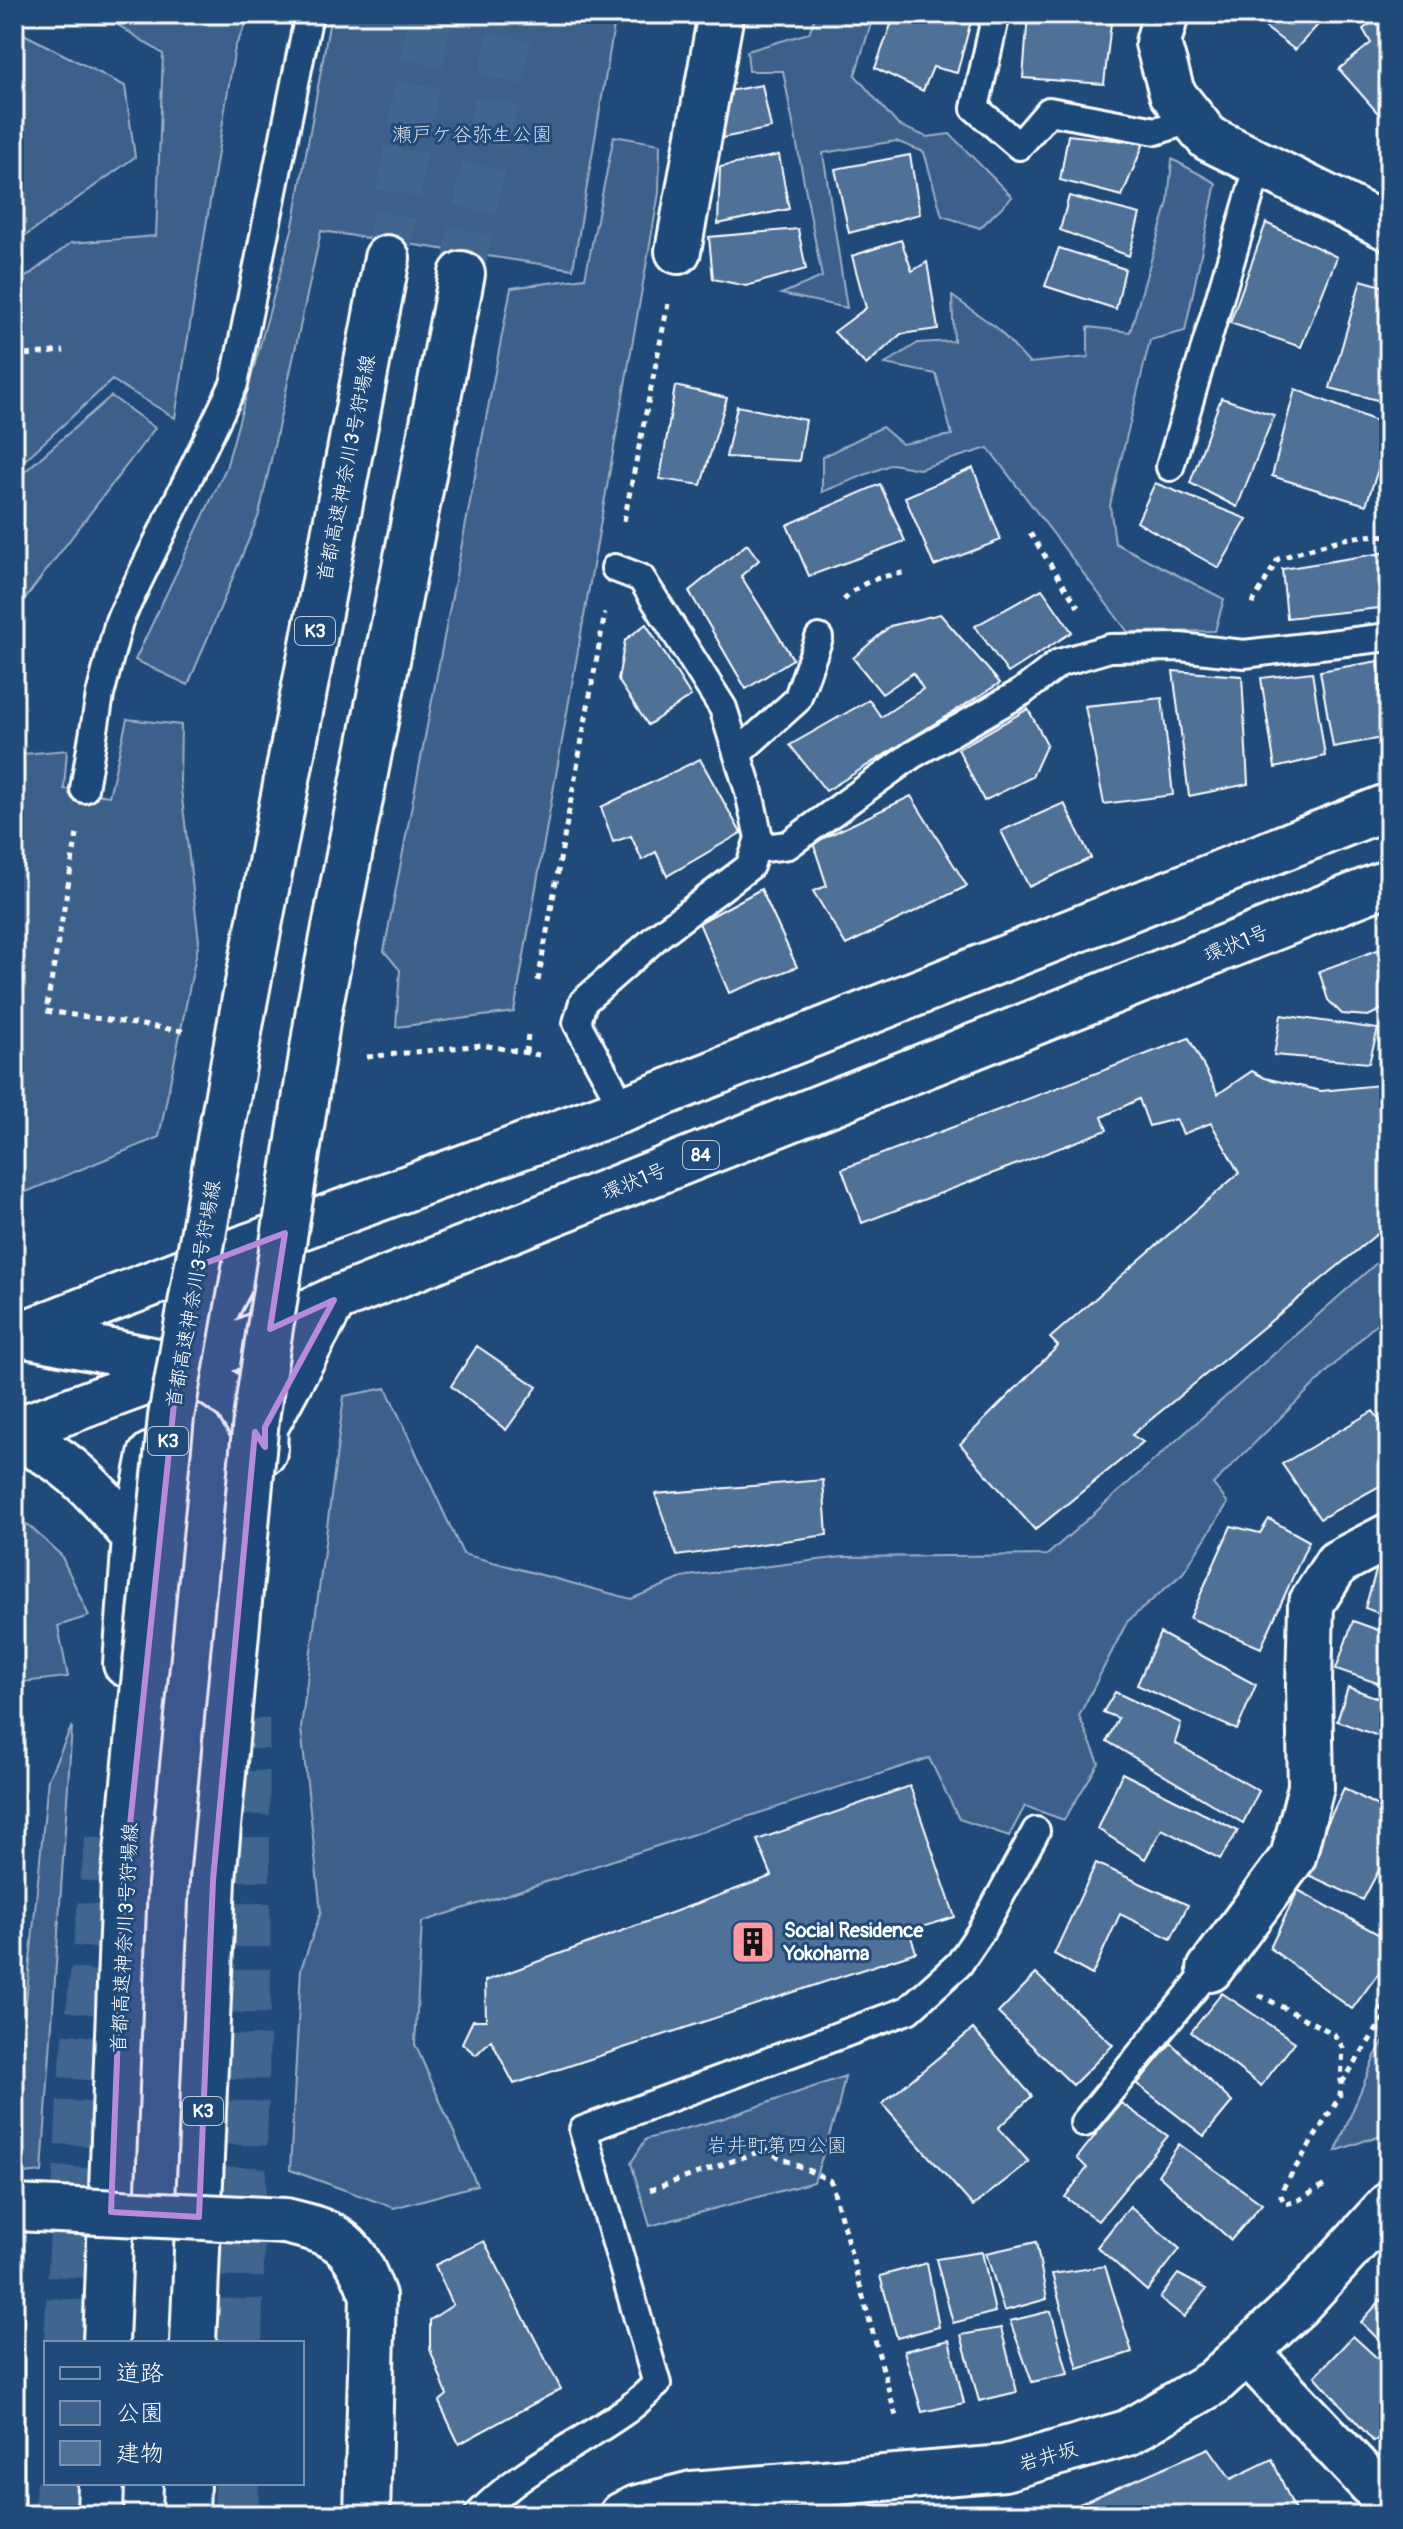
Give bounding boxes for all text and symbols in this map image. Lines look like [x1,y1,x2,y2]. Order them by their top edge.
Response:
park label: 瀬戸ケ谷弥生公園 [392,122,552,147]
street label: 首都高速神奈川3号狩場線 [312,352,381,584]
road number: K3 [295,617,335,645]
street label: 環状1号 [1200,919,1272,968]
road number: 84 [683,1141,719,1169]
street label: 環状1号 [598,1157,670,1206]
street label: 首都高速神奈川3号狩場線 [161,1178,226,1410]
road number: K3 [148,1427,188,1455]
street label: 首都高速神奈川3号狩場線 [106,1822,143,2054]
building icon: Social Residence Yokohama [729,1918,777,1966]
place label: Social Residence Yokohama [783,1918,924,1966]
road number: K3 [183,2097,223,2125]
park label: 岩井町第四公園 [707,2133,847,2158]
legend [44,2341,304,2485]
text: 道路 [116,2359,164,2388]
text: 公園 [116,2399,164,2428]
street label: 岩井坂 [1016,2436,1080,2477]
text: 建物 [116,2439,164,2468]

